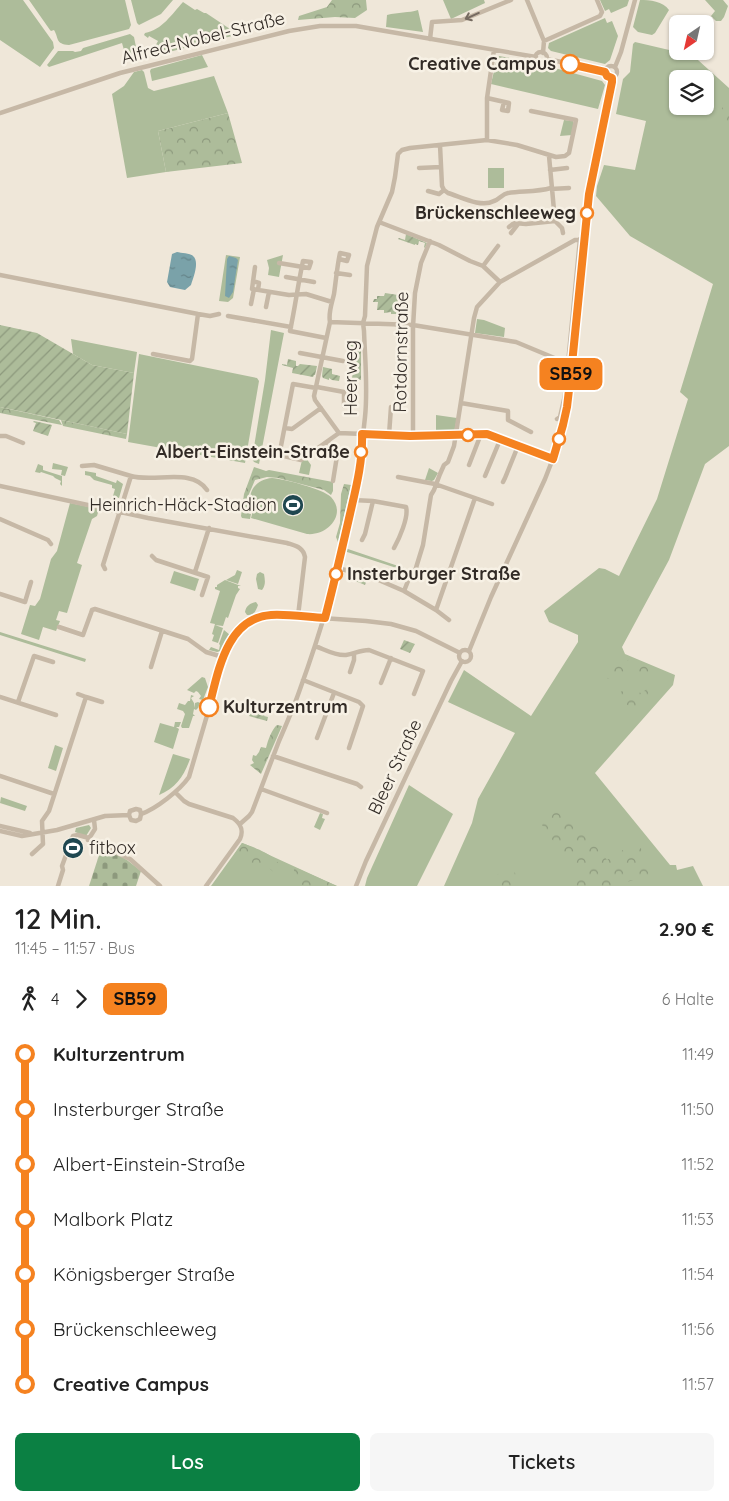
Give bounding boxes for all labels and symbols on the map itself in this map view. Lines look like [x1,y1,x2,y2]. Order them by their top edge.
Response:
street label: Alfred-Nobel-Straße [119,6,287,69]
one-way arrow [465,11,480,21]
north arrow [669,15,714,60]
place label: Creative Campus [408,52,556,75]
marker: Creative Campus [560,54,580,74]
place label: Brückenschleeweg [415,201,576,224]
marker: Brückenschleeweg [580,206,594,220]
street label: Rotdornstraße [388,291,413,413]
street label: Heerweg [339,340,362,416]
line badge: SB59 [536,358,606,390]
unlabelled marker [461,428,475,442]
unlabelled marker [552,432,566,446]
place label: Albert-Einstein-Straße [156,440,350,463]
marker: Albert-Einstein-Straße [354,445,368,459]
place label: Heinrich-Häck-Stadion [89,493,277,516]
sports icon: Heinrich-Häck-Stadion [281,493,305,517]
place label: Insterburger Straße [347,562,521,585]
marker: Insterburger Straße [329,567,343,581]
place label: Kulturzentrum [223,695,348,718]
marker: Kulturzentrum [199,697,219,717]
street label: Bleer Straße [362,715,427,818]
sports icon: fitbox [61,836,85,860]
place label: fitbox [89,836,136,859]

